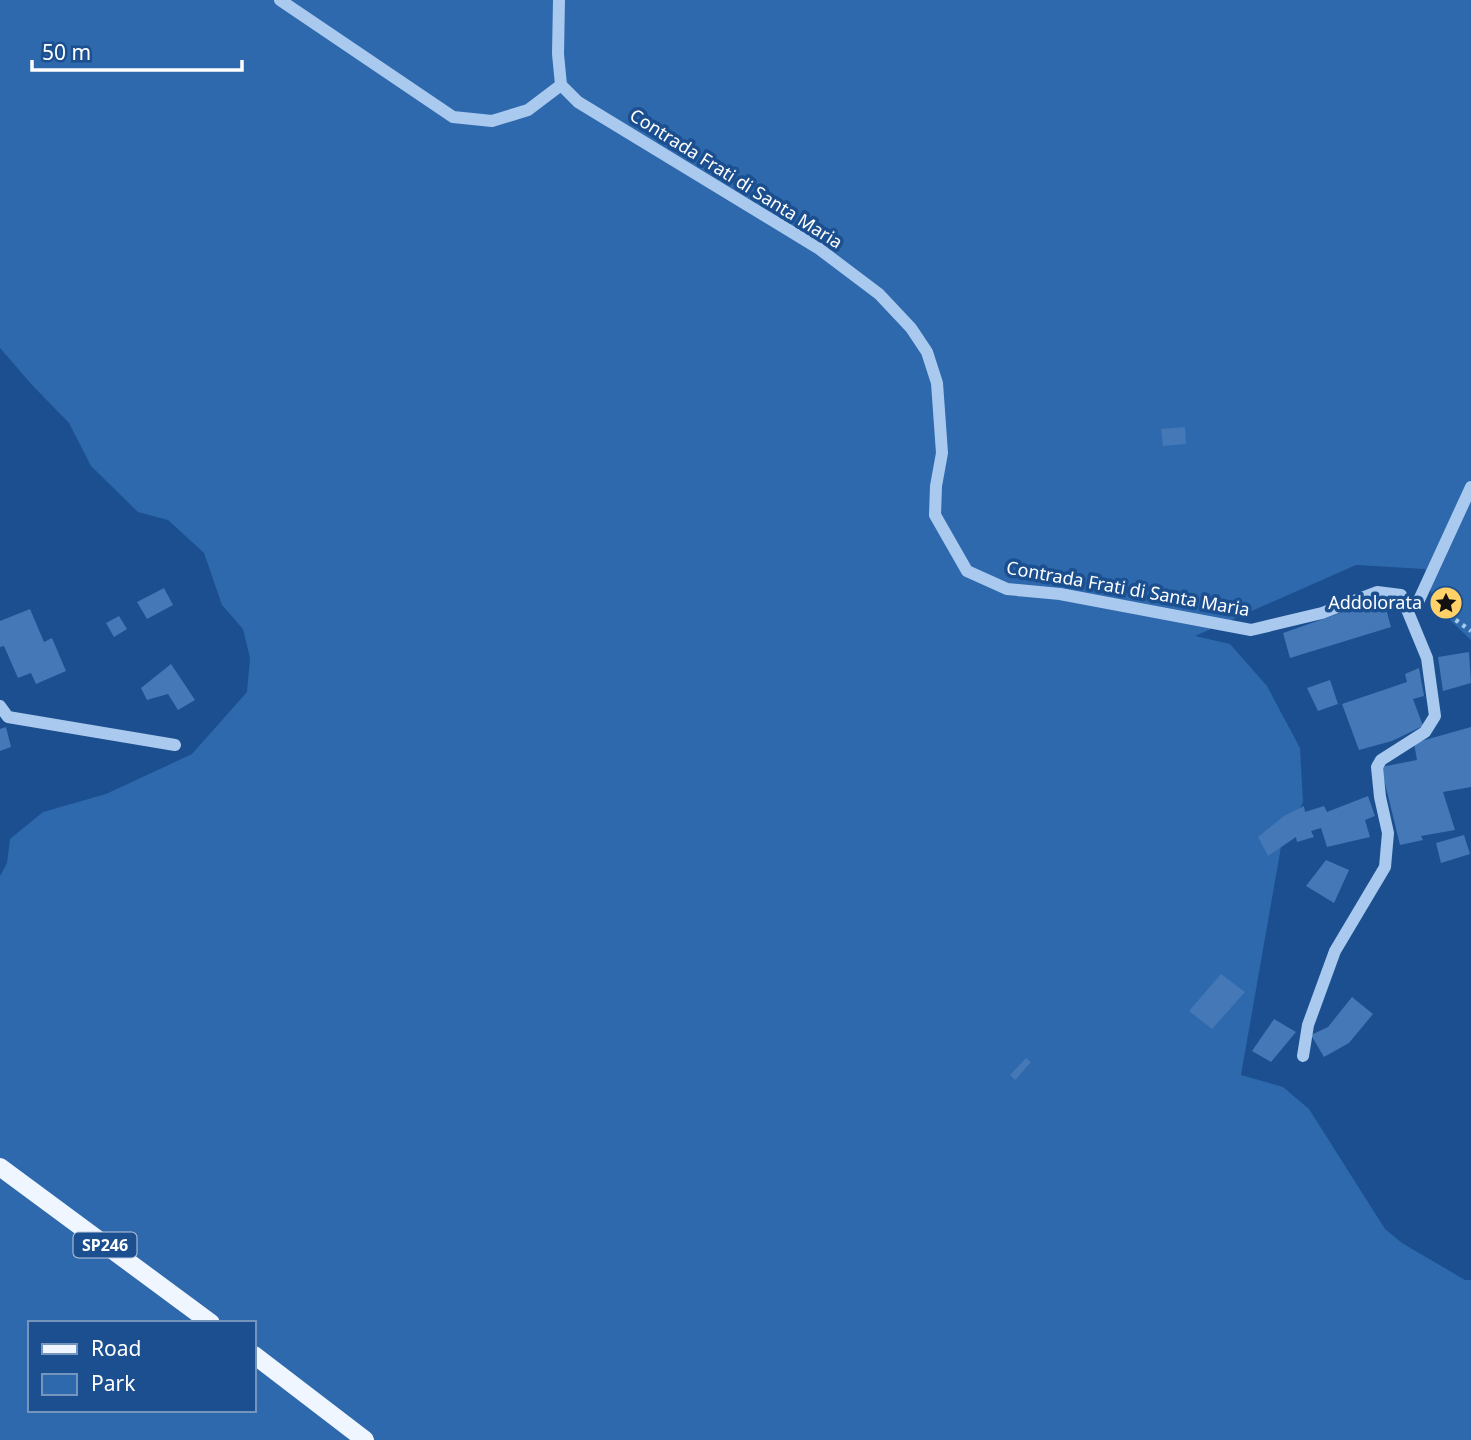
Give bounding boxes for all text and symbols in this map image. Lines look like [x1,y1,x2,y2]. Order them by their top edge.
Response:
scale bar [32,28,242,72]
text: 50 m [42,38,91,66]
street label: Contrada Frati di Santa Maria [626,103,847,254]
street label: Contrada Frati di Santa Maria [1005,555,1252,621]
place icon: Addolorata [1427,584,1465,622]
place label: Addolorata [1328,590,1422,614]
road number: SP246 [74,1232,136,1258]
legend [28,1321,256,1412]
text: Road [91,1334,141,1362]
text: Park [91,1369,136,1397]

